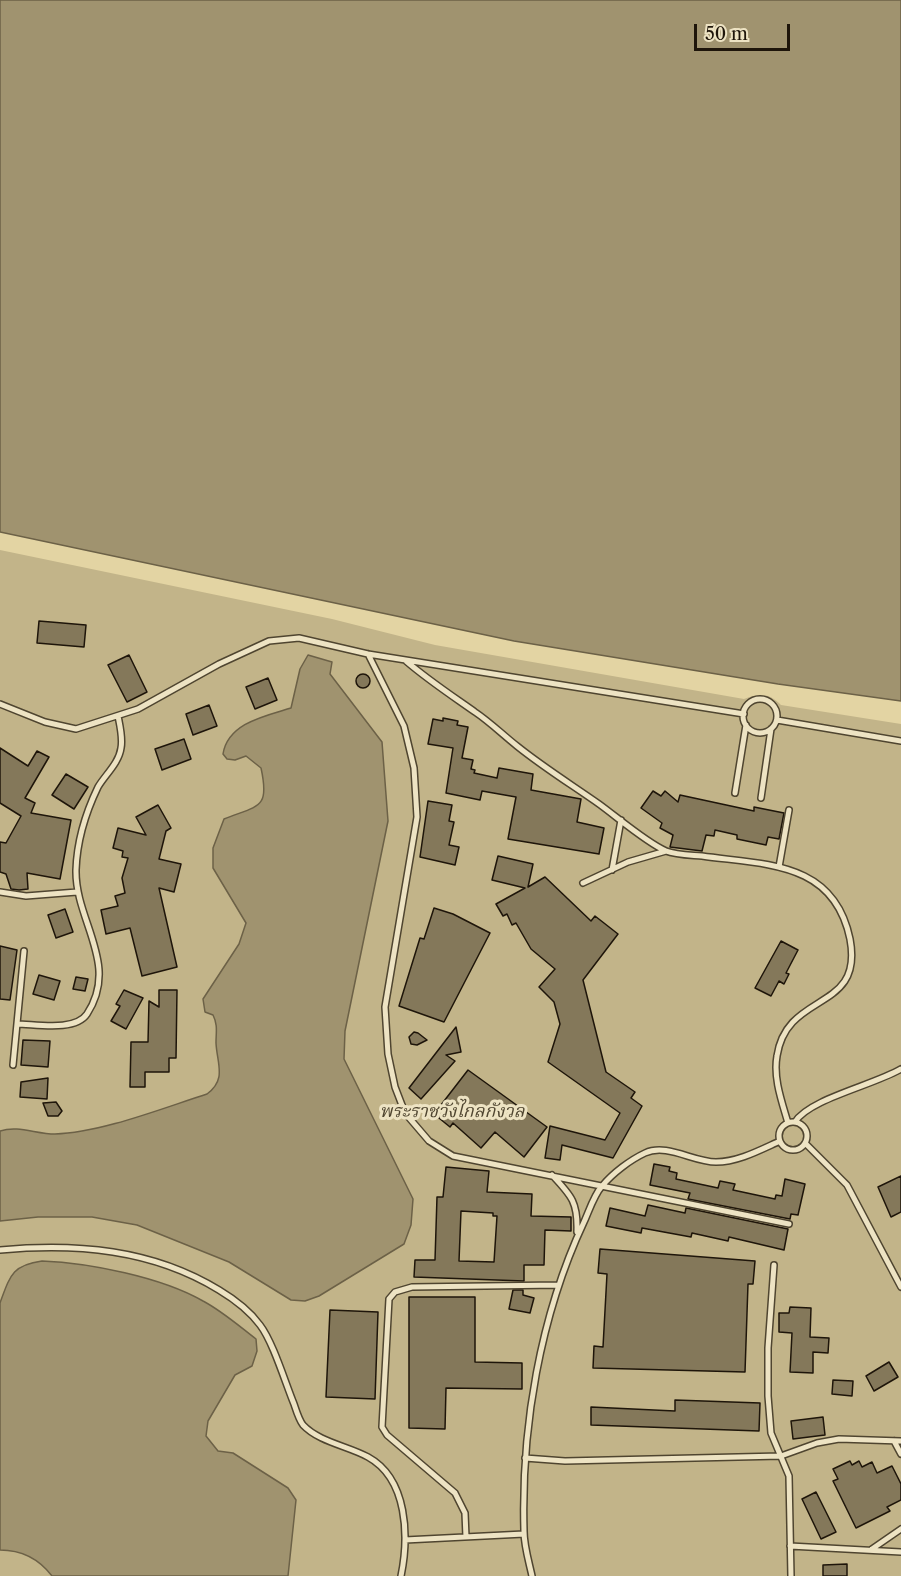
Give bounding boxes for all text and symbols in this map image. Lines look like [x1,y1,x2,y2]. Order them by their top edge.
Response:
scale bar [697,12,793,50]
text: 50 m [705,23,748,45]
park label: พระราชวังไกลกังวล [379,1101,525,1123]

